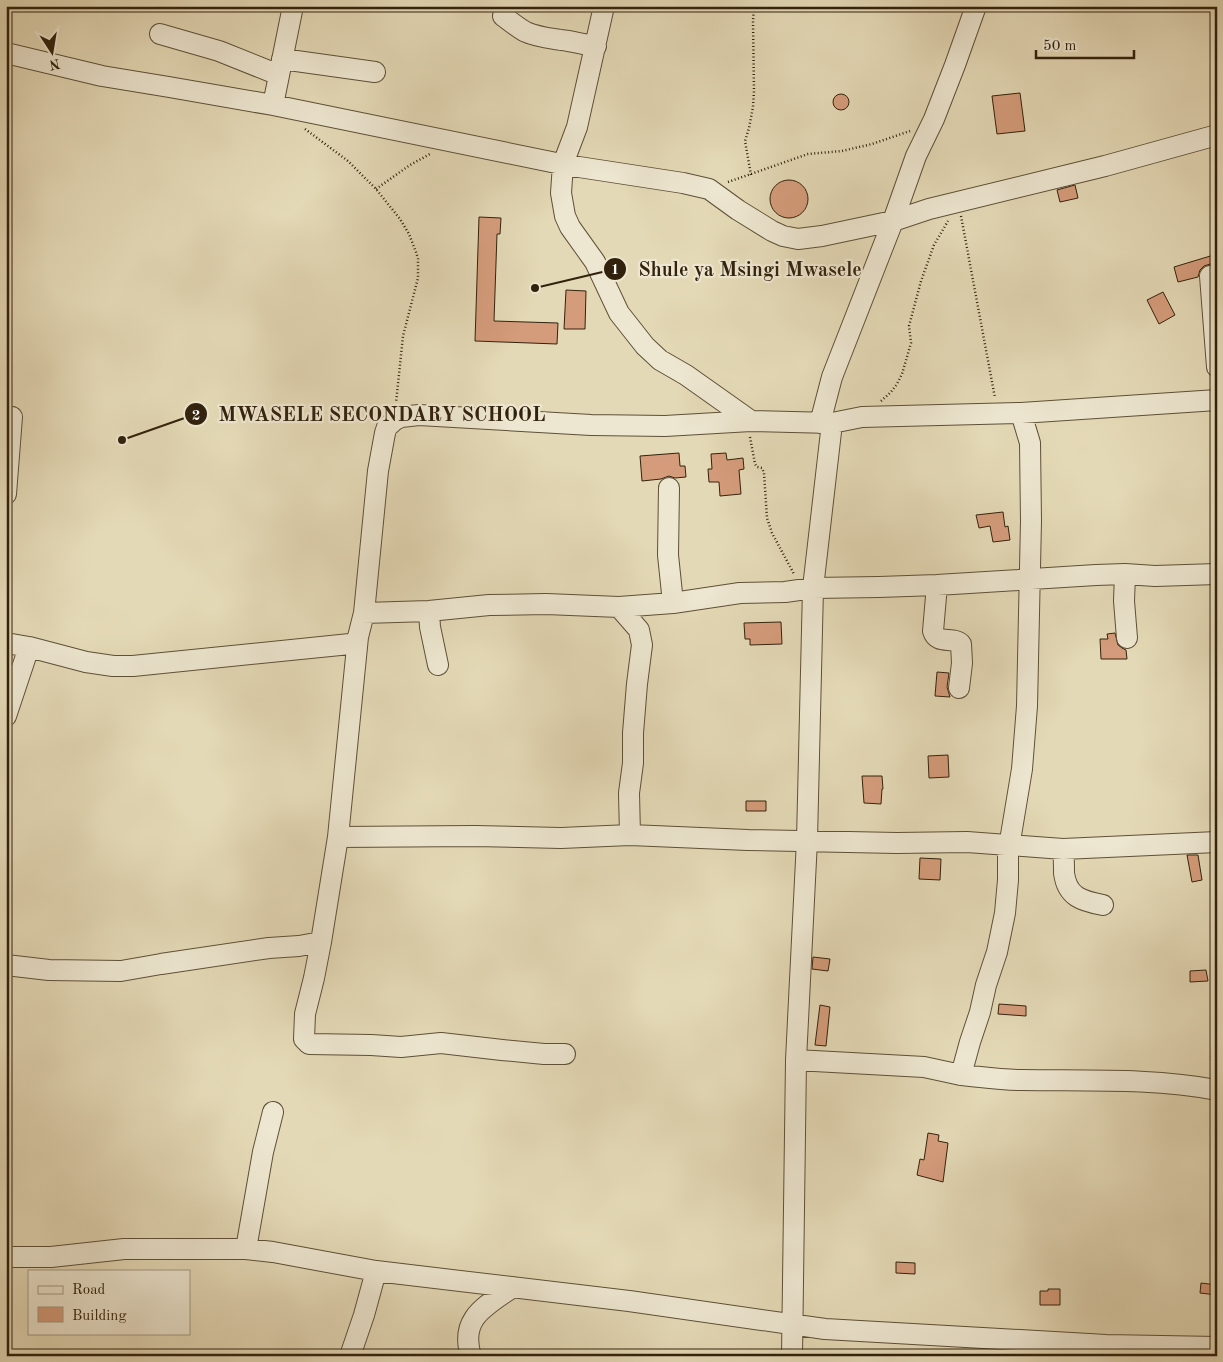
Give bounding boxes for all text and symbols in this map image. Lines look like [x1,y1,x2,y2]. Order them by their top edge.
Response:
north arrow [28,28,78,78]
scale bar [1036,28,1133,60]
text: 50 m [1043,39,1077,54]
text: N [48,56,61,72]
callout: Shule ya Msingi Mwasele [603,252,872,287]
text: Shule ya Msingi Mwasele [638,261,862,281]
text: 1 [611,263,619,278]
callout: MWASELE SECONDARY SCHOOL [184,397,556,432]
text: MWASELE SECONDARY SCHOOL [218,406,546,426]
text: 2 [192,409,200,424]
legend [28,1270,190,1334]
text: Road [72,1283,106,1298]
text: Building [72,1309,127,1324]

